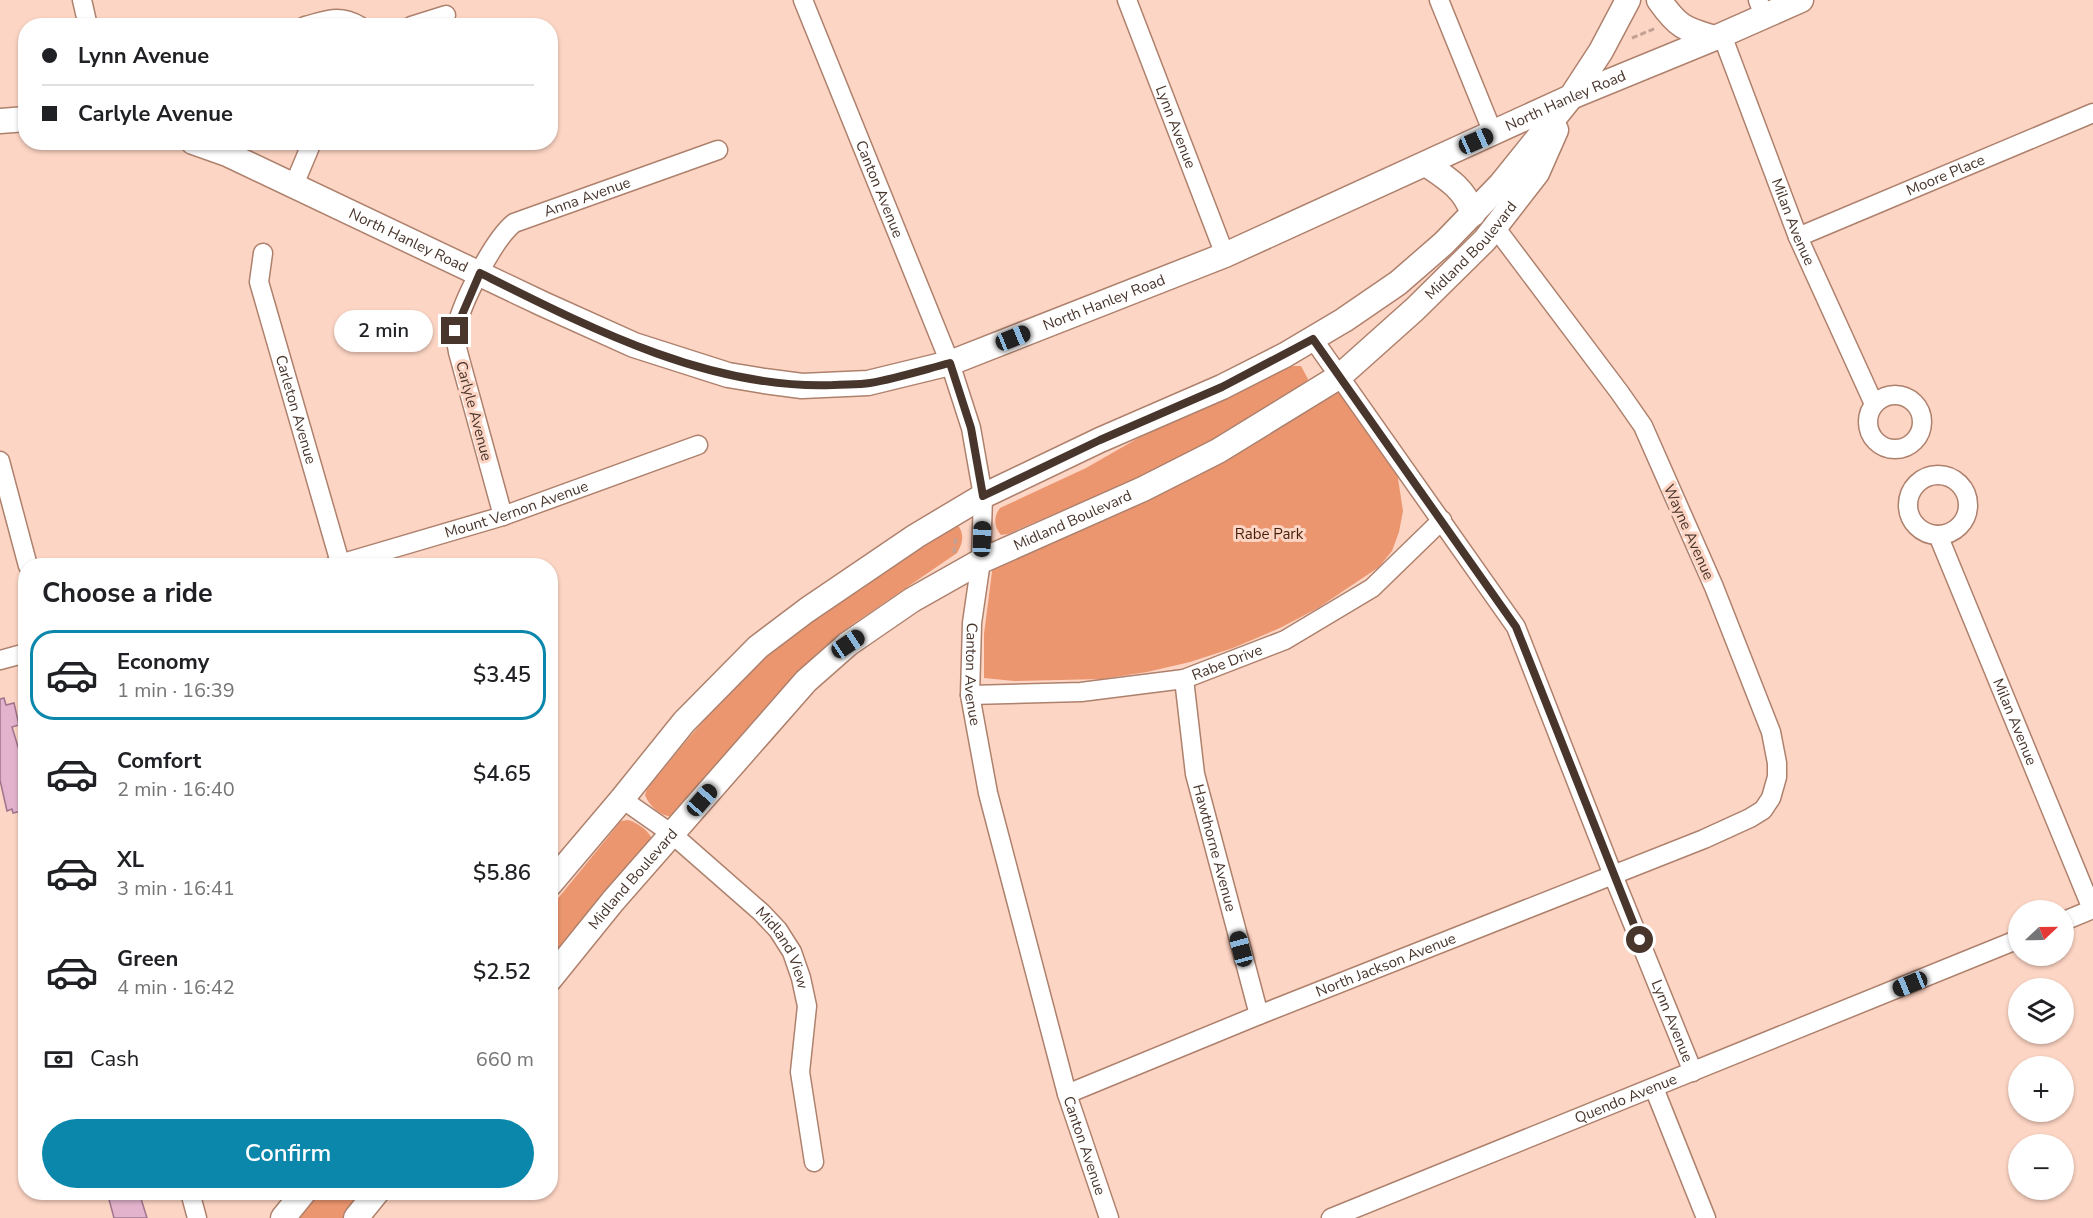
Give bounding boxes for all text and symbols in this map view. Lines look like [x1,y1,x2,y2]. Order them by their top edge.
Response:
text: Lynn Avenue [78,41,209,71]
street label: North Hanley Road [1502,66,1629,136]
street label: Lynn Avenue [1151,83,1201,171]
text: Carlyle Avenue [78,99,233,129]
car [1456,125,1496,157]
street label: Canton Avenue [851,137,908,241]
street label: Moore Place [1903,150,1988,200]
street label: Anna Avenue [541,172,633,222]
street label: Milan Avenue [1767,176,1820,269]
street label: Midland Boulevard [1420,197,1521,304]
street label: North Hanley Road [346,203,471,277]
street label: North Hanley Road [1040,270,1168,336]
callout: 2 min [335,310,434,352]
text: 2 min [358,317,409,344]
route end [441,317,468,344]
car [993,323,1033,353]
street label: Carleton Avenue [271,353,321,466]
street label: Carlyle Avenue [451,359,497,463]
street label: Mount Vernon Avenue [442,476,591,543]
street label: Wayne Avenue [1659,481,1719,583]
street label: Midland Boulevard [1010,485,1135,555]
car [972,521,992,557]
park label: Rabe Park [1235,524,1304,544]
text: Choose a ride [42,575,213,612]
street label: Canton Avenue [960,622,985,727]
car [828,626,868,662]
street label: Rabe Drive [1189,640,1265,685]
text: Economy [117,647,209,677]
icon: car [45,648,99,702]
text: $3.45 [473,660,531,690]
street label: Milan Avenue [1988,675,2042,768]
text: 1 min · 16:39 [117,677,235,704]
text: Comfort [117,746,201,776]
icon: car [45,747,99,801]
text: $4.65 [473,759,531,789]
text: 2 min · 16:40 [117,776,235,803]
car [683,781,721,819]
street label: Hawthorne Avenue [1188,782,1241,914]
street label: Midland Boulevard [584,824,682,934]
text: XL [117,845,144,875]
icon: car [45,846,99,900]
text: $5.86 [473,858,531,888]
text: 3 min · 16:41 [117,875,235,902]
north arrow [2008,900,2074,966]
map controls [2008,900,2074,1200]
street label: Midland View [751,902,813,991]
route start [1626,926,1653,953]
street label: North Jackson Avenue [1313,928,1459,1002]
car [1228,929,1254,969]
text: Green [117,944,178,974]
icon: car [45,945,99,999]
text: $2.52 [473,957,531,987]
car [1890,969,1930,999]
text: 4 min · 16:42 [117,974,235,1001]
street label: Lynn Avenue [1647,977,1698,1065]
button: layers [2008,978,2074,1044]
icon: cash [42,1043,75,1076]
text: Cash [90,1044,139,1074]
text: 660 m [476,1046,534,1073]
button: + [2008,1056,2074,1122]
street label: Quendo Avenue [1572,1069,1680,1128]
street label: Canton Avenue [1058,1093,1111,1198]
button: Confirm [42,1119,534,1188]
button: − [2008,1134,2074,1200]

